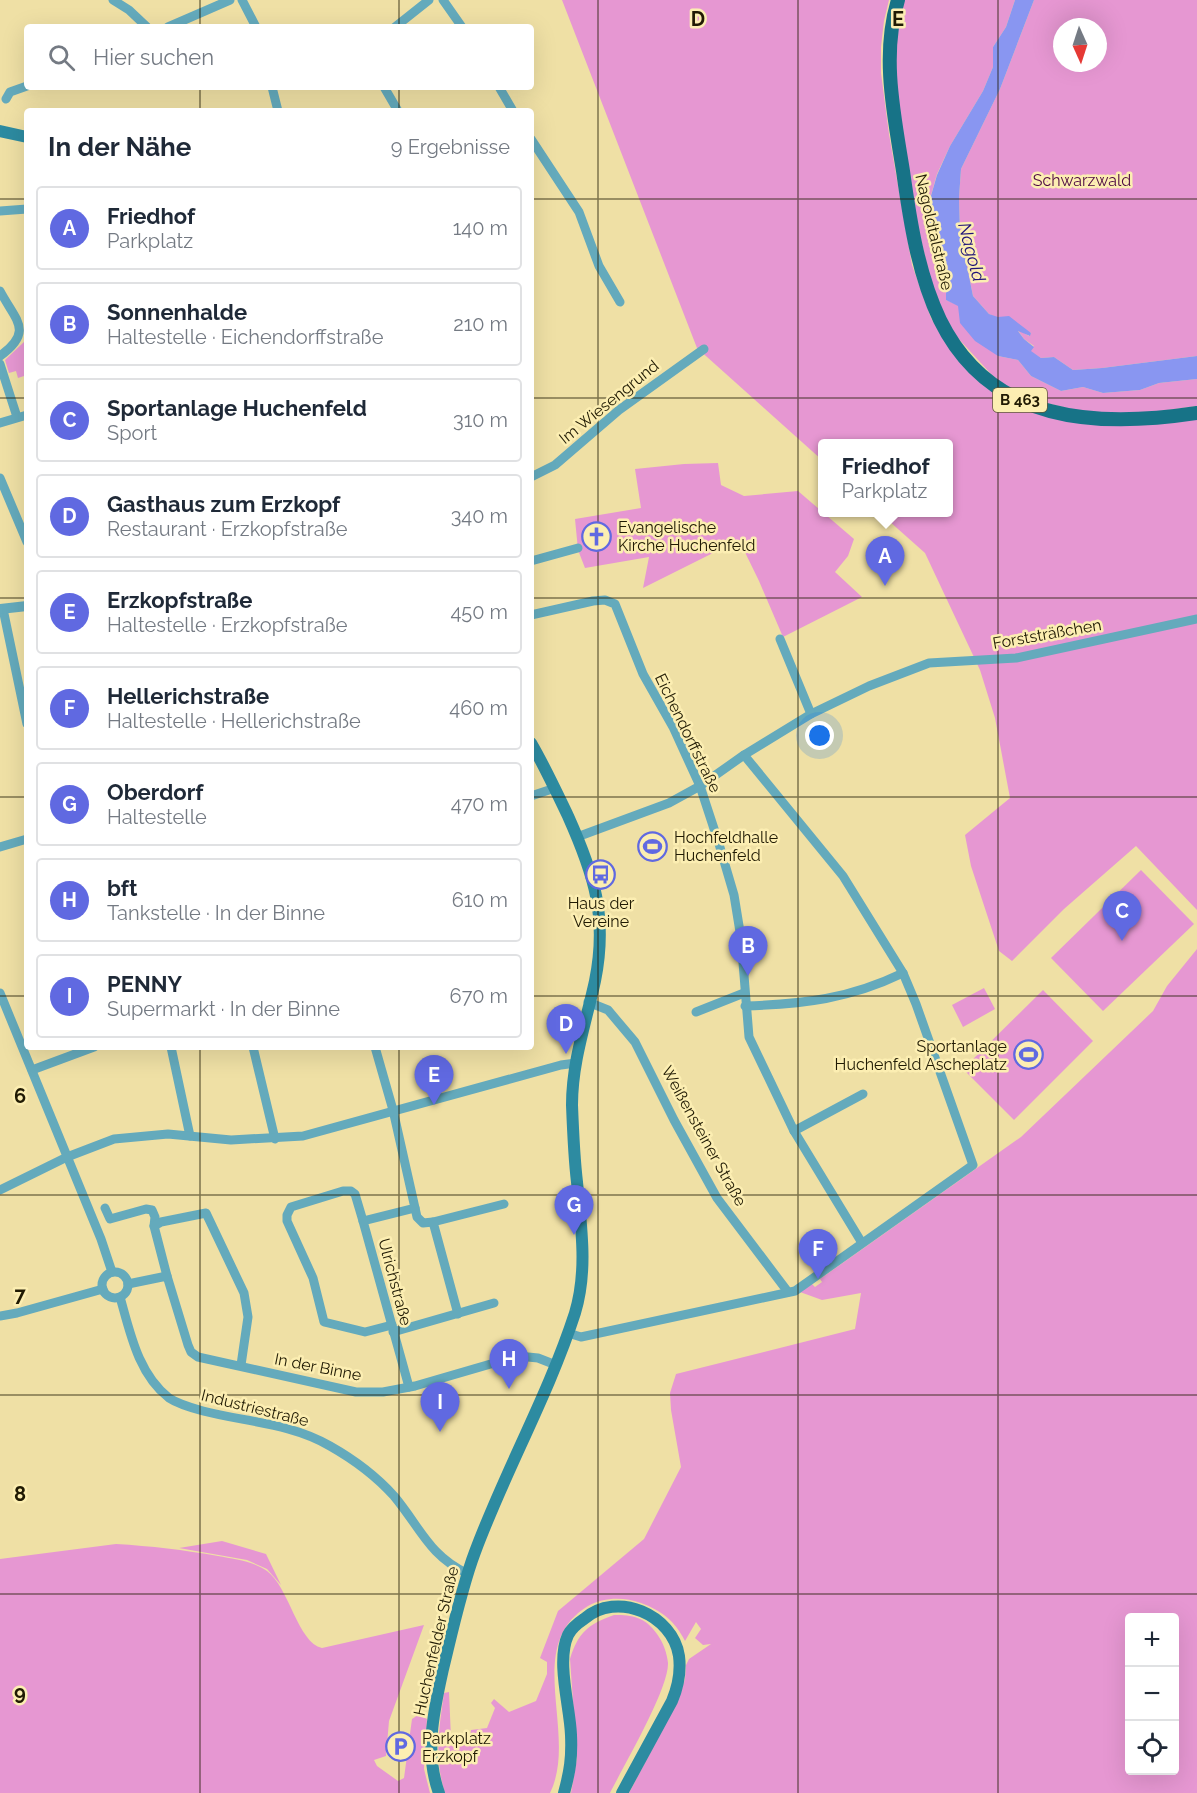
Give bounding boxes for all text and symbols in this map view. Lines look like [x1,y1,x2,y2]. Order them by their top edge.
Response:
text: D [691,7,705,31]
text: E [892,7,904,31]
north arrow [1053,18,1107,72]
search box [24,24,534,90]
icon: search [45,41,78,74]
text: Hier suchen [93,44,214,70]
text: In der Nähe [48,132,191,162]
text: 9 Ergebnisse [391,135,510,159]
park label: Schwarzwald [1033,171,1131,190]
street label: Nagoldtalstraße [911,172,957,292]
text: Friedhof [107,203,195,229]
text: A [63,216,76,240]
text: 140 m [453,216,508,240]
water label: Nagold [954,220,990,285]
text: Parkplatz [107,229,193,253]
text: Sonnenhalde [107,299,247,325]
text: B [63,312,76,336]
text: 210 m [453,312,508,336]
text: Haltestelle · Eichendorffstraße [107,325,383,349]
street label: Im Wiesengrund [555,356,663,448]
road number: B 463 [993,388,1047,412]
text: Sportanlage Huchenfeld [107,395,367,421]
text: C [63,408,76,432]
text: 310 m [453,408,508,432]
text: Sport [107,421,157,445]
popup [818,439,953,517]
text: Friedhof [841,453,930,479]
text: Parkplatz [841,479,927,503]
text: Gasthaus zum Erzkopf [107,491,340,517]
text: D [62,504,77,528]
text: 340 m [451,504,508,528]
text: Restaurant · Erzkopfstraße [107,517,347,541]
place label: Evangelische Kirche Huchenfeld [618,518,756,555]
church icon: Evangelische Kirche Huchenfeld [581,520,613,552]
pin: A [866,536,904,586]
text: Erzkopfstraße [107,587,252,613]
text: E [63,600,76,624]
text: 450 m [450,600,508,624]
text: Haltestelle · Erzkopfstraße [107,613,347,637]
street label: Forststräßchen [991,615,1103,653]
street label: Eichendorffstraße [651,670,725,796]
text: Hellerichstraße [107,683,269,709]
text: F [64,696,75,720]
text: 460 m [449,696,508,720]
text: Haltestelle · Hellerichstraße [107,709,361,733]
your location [805,721,834,750]
text: Oberdorf [107,779,203,805]
text: G [62,792,77,816]
text: 470 m [451,792,508,816]
text: Haltestelle [107,805,207,829]
place label: Hochfeldhalle Huchenfeld [674,828,778,865]
sports icon: Hochfeldhalle Huchenfeld [637,830,669,862]
bus stop icon: Haus der Vereine [585,859,617,891]
text: bft [107,875,137,901]
text: H [62,888,77,912]
text: 610 m [452,888,508,912]
pin: C [1102,892,1142,941]
place label: Haus der Vereine [568,894,635,931]
text: Tankstelle · In der Binne [107,901,325,925]
pin: B [728,926,768,976]
text: PENNY [107,971,182,997]
text: I [67,984,72,1008]
text: 670 m [450,984,508,1008]
text: Supermarkt · In der Binne [107,997,340,1021]
pin: D [546,1004,586,1054]
place label: Sportanlage Huchenfeld Ascheplatz [835,1037,1007,1074]
sports icon: Sportanlage Huchenfeld Ascheplatz [1012,1039,1044,1071]
pin: E [414,1056,454,1105]
street label: Weißensteiner Straße [658,1063,750,1209]
text: 6 [14,1084,26,1108]
pin: G [554,1186,594,1235]
pin: F [798,1230,838,1279]
street label: Ulrichstraße [374,1236,416,1328]
text: 7 [14,1283,26,1307]
pin: H [490,1340,528,1389]
street label: In der Binne [273,1349,363,1385]
pin: I [420,1382,460,1432]
street label: Industriestraße [199,1385,311,1431]
text: 8 [14,1482,26,1506]
street label: Huchenfelder Straße [410,1564,462,1718]
map controls [1125,1613,1179,1775]
button: + [1125,1613,1179,1667]
button: − [1125,1667,1179,1721]
text: 9 [14,1681,26,1705]
button: locate [1125,1721,1179,1775]
place label: Parkplatz Erzkopf [422,1729,491,1766]
parking icon: Parkplatz Erzkopf [385,1731,417,1763]

